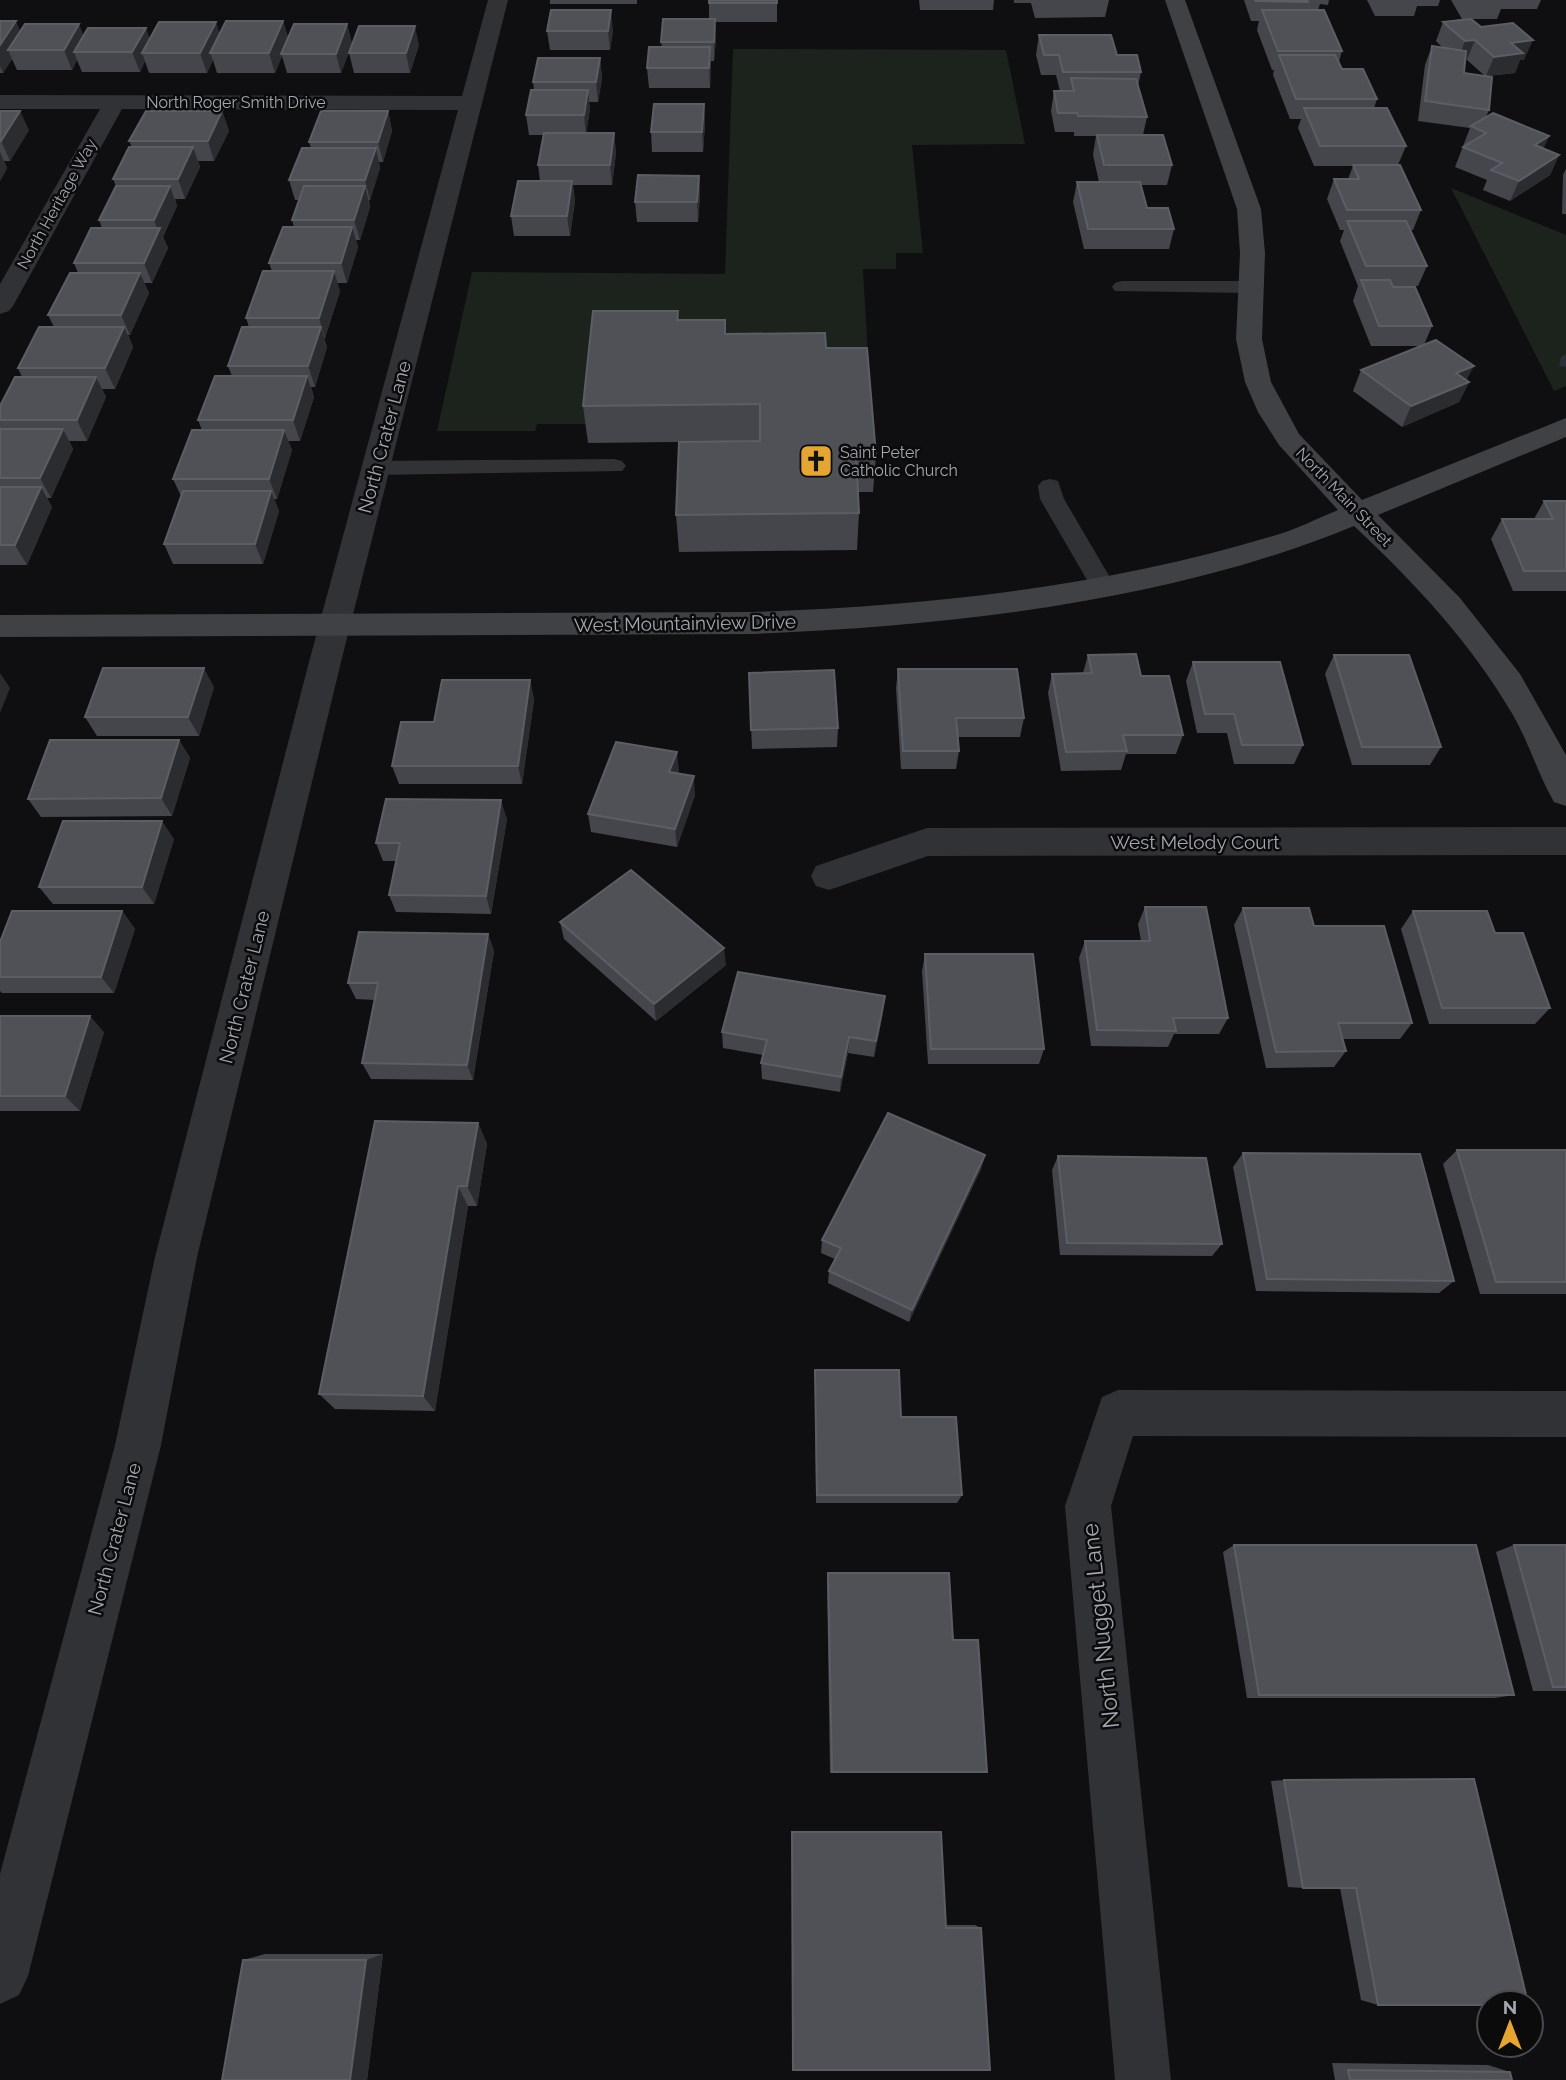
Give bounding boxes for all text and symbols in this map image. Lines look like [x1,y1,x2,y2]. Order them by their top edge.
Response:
street label: North Roger Smith Drive [146,93,326,112]
street label: North Heritage Way [13,135,101,273]
street label: North Crater Lane [353,358,415,516]
church icon: Saint Peter Catholic Church [797,442,835,480]
place label: Saint Peter Catholic Church [840,443,958,480]
street label: North Main Street [1292,444,1396,551]
street label: West Mountainview Drive [574,610,796,636]
street label: West Melody Court [1110,831,1280,853]
street label: North Crater Lane [214,908,274,1066]
street label: North Crater Lane [83,1460,145,1618]
street label: North Nugget Lane [1076,1522,1124,1730]
north arrow [1475,1989,1545,2059]
text: N [1503,1996,1517,2018]

